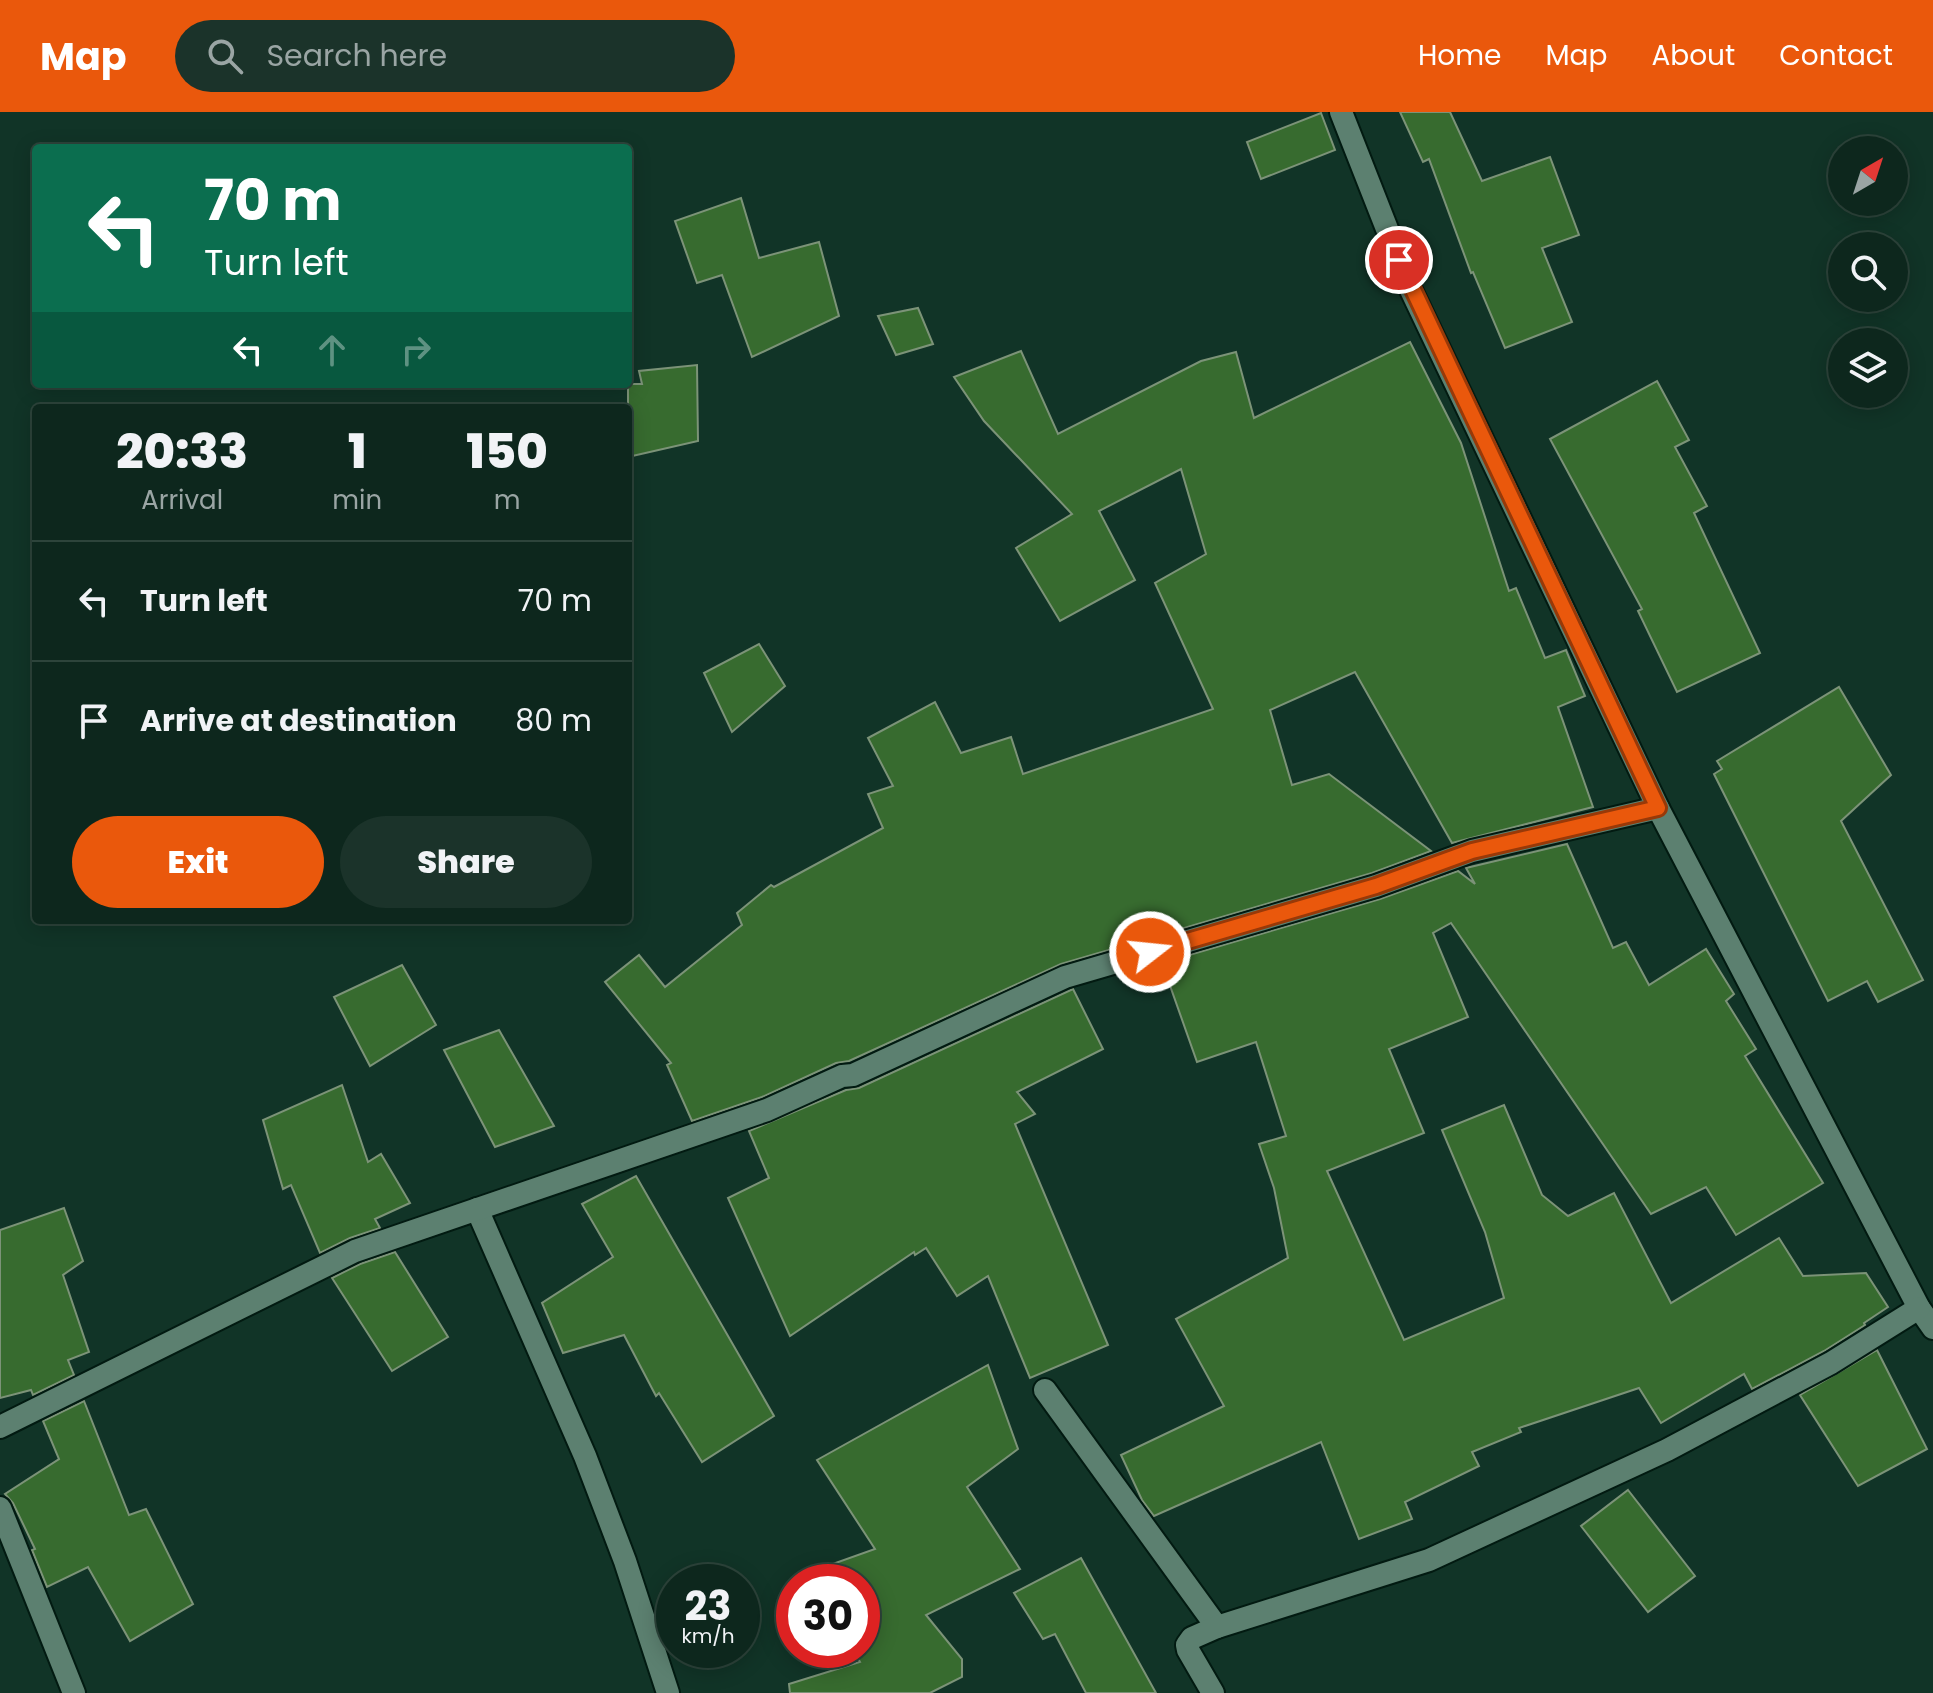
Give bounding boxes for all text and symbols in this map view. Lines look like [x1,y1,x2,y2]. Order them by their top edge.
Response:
search box [175,20,735,92]
text: Map [40,30,127,83]
icon: search [203,34,247,78]
text: Search here [267,34,447,77]
text: Home [1418,36,1501,75]
text: Map [1545,36,1607,75]
text: About [1651,36,1735,75]
text: Contact [1779,36,1893,75]
north arrow [1828,136,1908,216]
map controls [1828,136,1908,408]
text: 70 m [204,161,342,240]
icon: left [72,176,176,280]
pin [1365,226,1433,294]
button: search [1828,232,1908,312]
text: Turn left [204,237,349,288]
icon: arrive [1377,238,1421,282]
icon: left [226,328,270,372]
icon: ahead [310,328,354,372]
icon: right [394,328,438,372]
button: layers [1828,328,1908,408]
text: 20:33 [116,418,248,485]
text: 1 [348,418,366,485]
text: 150 [466,418,548,485]
text: Arrival [141,482,223,518]
text: min [332,482,382,518]
text: m [494,482,520,518]
icon: left [72,579,116,623]
text: Turn left [140,579,268,622]
text: 70 m [518,579,592,622]
icon: arrive [72,699,116,743]
text: Arrive at destination [140,699,457,742]
text: 80 m [515,699,592,742]
button: Exit [72,816,324,908]
button: Share [340,816,592,908]
position arrow [1108,910,1192,994]
speed limit sign: 30 [776,1564,880,1668]
text: 23 [684,1578,732,1634]
text: km/h [681,1622,735,1650]

